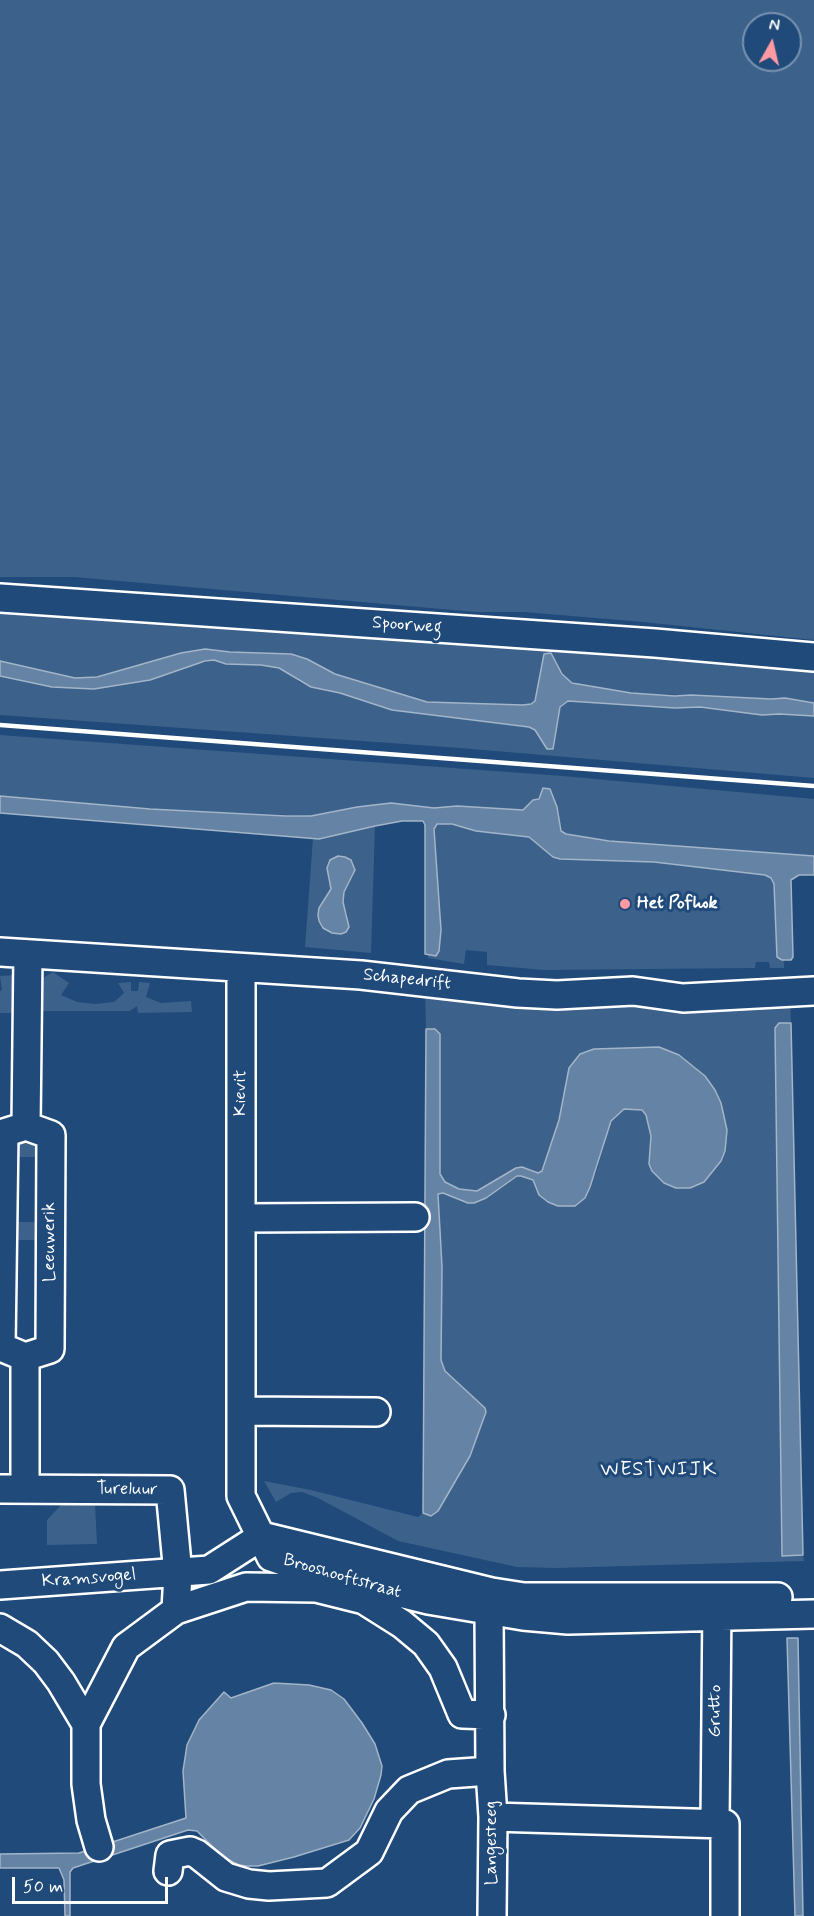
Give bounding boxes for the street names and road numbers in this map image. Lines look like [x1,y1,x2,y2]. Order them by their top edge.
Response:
street label: Spoorweg [371,613,443,639]
street label: Schapedrift [362,965,452,995]
street label: Kievit [230,1070,252,1116]
street label: Leeuwerik [39,1202,61,1282]
street label: Tureluur [96,1479,158,1501]
street label: Brooshooftstraat [281,1550,403,1604]
street label: Kramsvogel [41,1565,137,1593]
street label: Grutto [705,1684,727,1738]
street label: Langesteeg [481,1801,503,1885]

